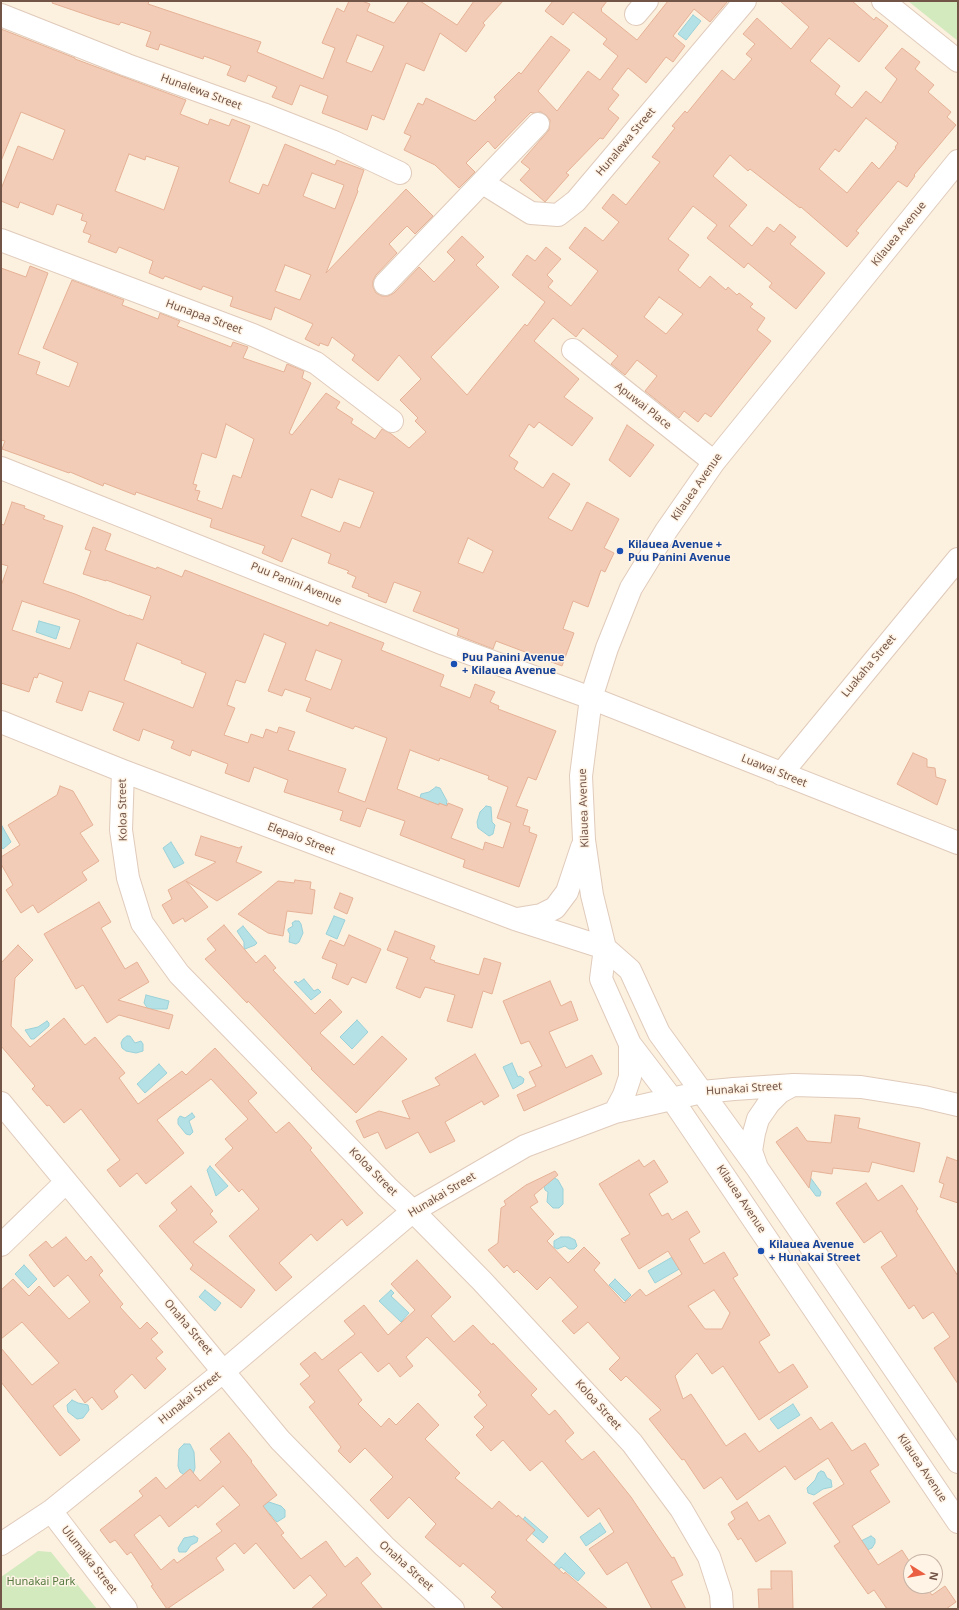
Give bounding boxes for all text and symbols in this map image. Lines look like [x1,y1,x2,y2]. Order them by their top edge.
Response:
street label: Hunalewa Street [159,71,243,113]
street label: Hunalewa Street [594,105,658,179]
street label: Kilauea Avenue [869,199,929,269]
street label: Hunapaa Street [164,297,244,337]
street label: Apuwai Place [612,380,674,432]
street label: Kilauea Avenue [669,451,725,523]
place label: Kilauea Avenue + Puu Panini Avenue [628,538,730,564]
marker: Kilauea Avenue + Puu Panini Avenue [615,546,625,556]
street label: Puu Panini Avenue [249,560,343,608]
street label: Luakaha Street [839,632,899,700]
place label: Puu Panini Avenue + Kilauea Avenue [462,651,564,677]
marker: Puu Panini Avenue + Kilauea Avenue [449,659,459,669]
street label: Luawai Street [739,752,809,790]
street label: Kilauea Avenue [576,768,592,848]
street label: Koloa Street [116,779,130,841]
street label: Elepaio Street [265,820,337,858]
street label: Hunakai Street [705,1080,783,1098]
street label: Koloa Street [346,1145,400,1199]
street label: Kilauea Avenue [713,1162,769,1236]
street label: Hunakai Street [406,1170,478,1220]
place label: Kilauea Avenue + Hunakai Street [769,1238,860,1264]
marker: Kilauea Avenue + Hunakai Street [756,1246,766,1256]
street label: Onaha Street [161,1297,215,1357]
street label: Hunakai Street [156,1369,224,1427]
street label: Koloa Street [572,1377,624,1433]
street label: Kilauea Avenue [894,1431,950,1505]
street label: Ulumaika Street [58,1523,120,1597]
street label: Onaha Street [376,1538,436,1594]
north arrow [903,1554,943,1594]
text: N [926,1570,943,1582]
park label: Hunakai Park [7,1575,75,1589]

